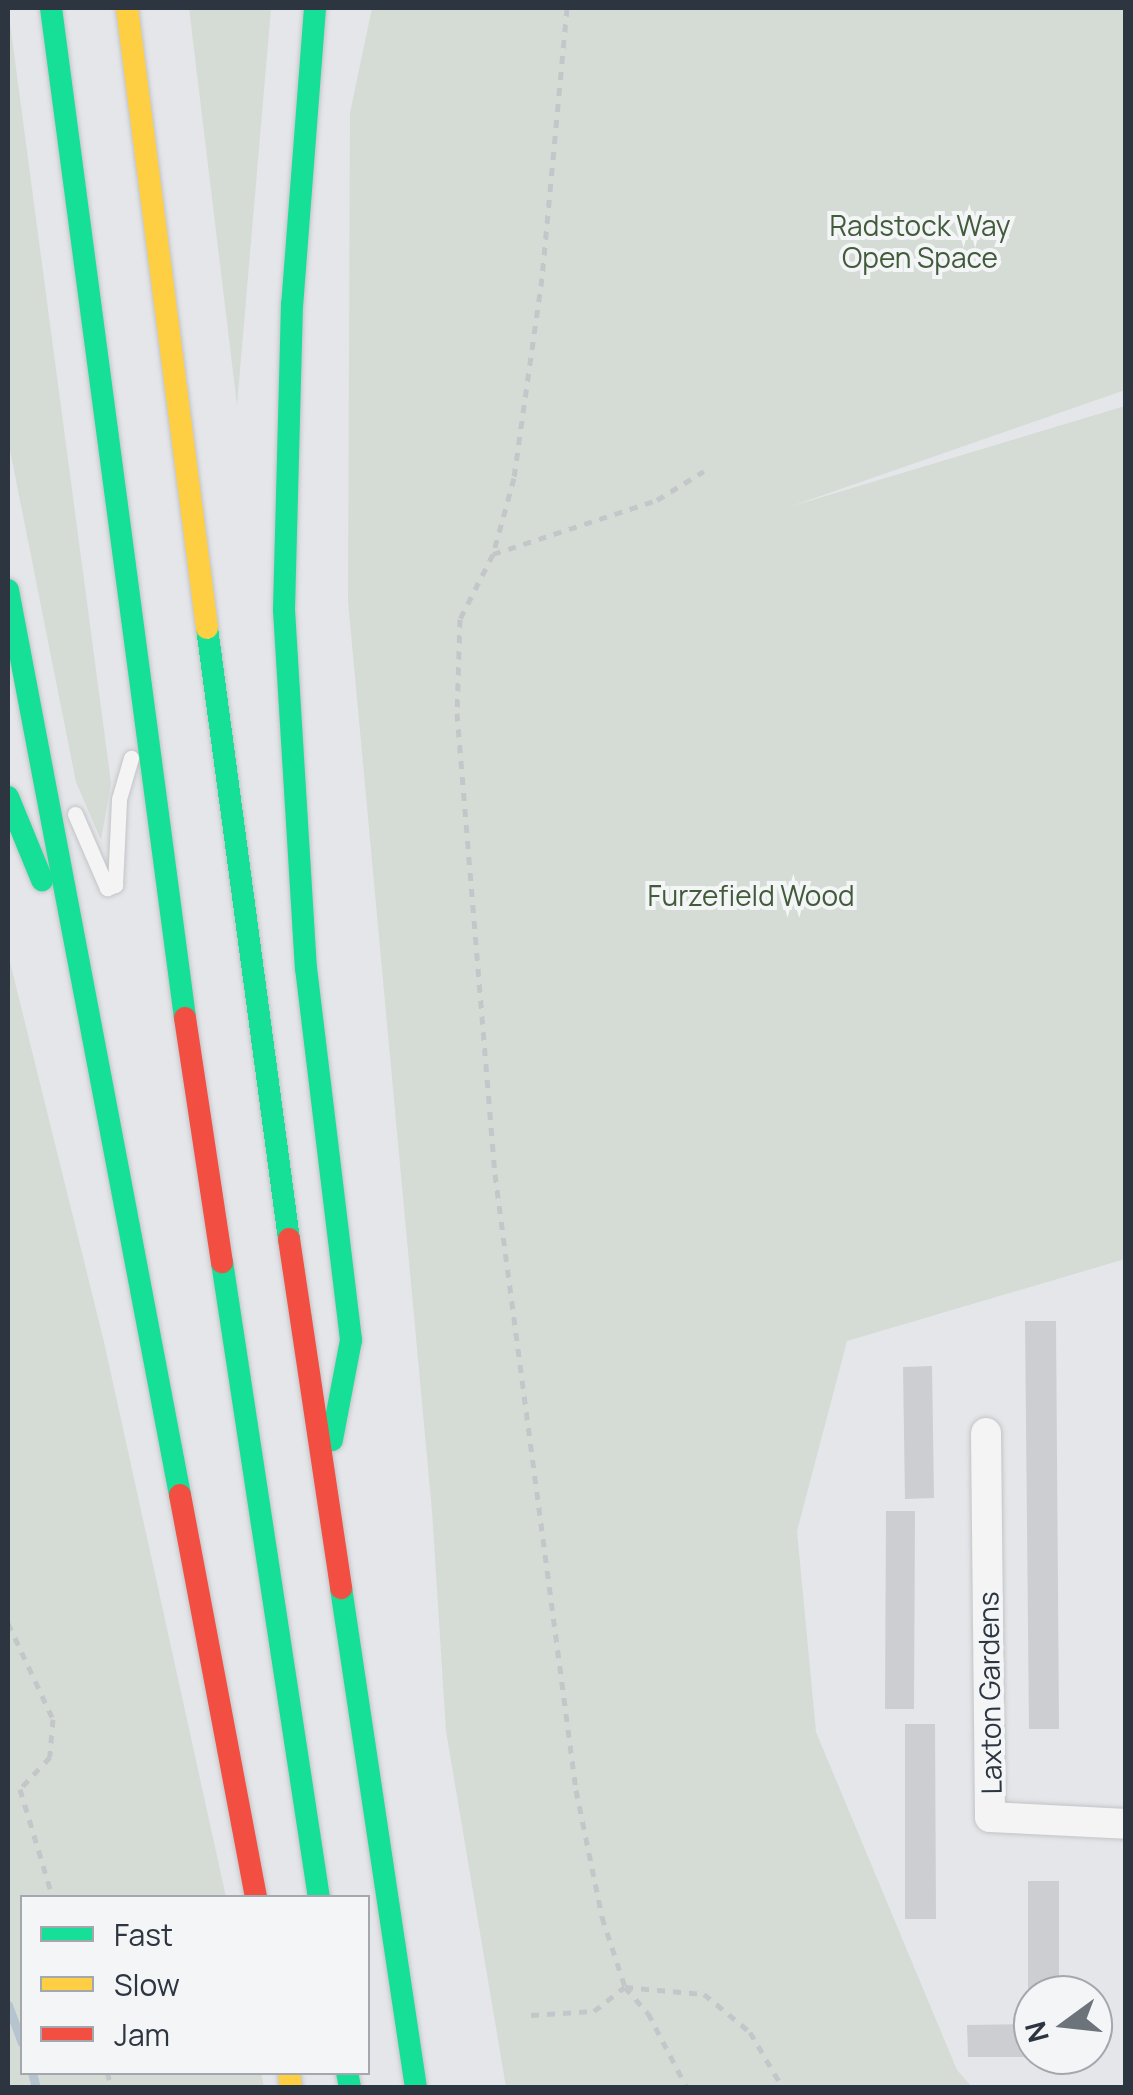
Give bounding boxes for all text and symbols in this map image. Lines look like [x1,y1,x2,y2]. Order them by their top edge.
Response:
park label: Radstock Way Open Space [829,208,1011,274]
park label: Furzefield Wood [647,878,855,912]
street label: Laxton Gardens [970,1591,1008,1795]
legend [20,1895,370,2075]
text: Fast [114,1914,173,1955]
text: Slow [114,1964,180,2005]
north arrow [1013,1975,1113,2075]
text: Jam [114,2014,170,2055]
text: N [1015,2018,1057,2047]

